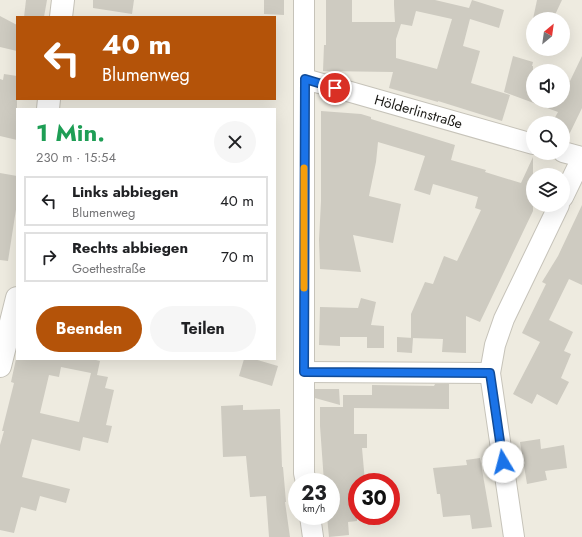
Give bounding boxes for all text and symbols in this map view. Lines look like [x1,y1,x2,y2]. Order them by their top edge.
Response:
north arrow [526,12,570,56]
map controls [526,12,570,212]
text: 40 m [102,24,171,65]
icon: left [36,32,88,84]
text: Blumenweg [102,62,190,88]
button: sound [526,64,570,108]
pin [318,71,352,105]
icon: arrive [324,77,346,99]
street label: Hölderlinstraße [372,89,465,133]
text: 1 Min. [36,115,105,150]
button: search [526,116,570,160]
button: close [214,121,256,163]
text: 230 m · 15:54 [36,148,116,167]
button: layers [526,168,570,212]
text: Links abbiegen [72,181,178,203]
icon: left [38,190,60,212]
text: 40 m [220,190,254,212]
text: Blumenweg [72,203,135,222]
text: Rechts abbiegen [72,237,188,259]
icon: right [38,246,60,268]
text: 70 m [221,246,254,268]
text: Goethestraße [72,259,146,278]
button: Beenden [36,306,142,352]
button: Teilen [150,306,256,352]
position arrow [482,441,524,483]
speed limit sign: 30 [348,473,400,525]
text: 23 [301,479,327,508]
text: km/h [303,501,325,516]

